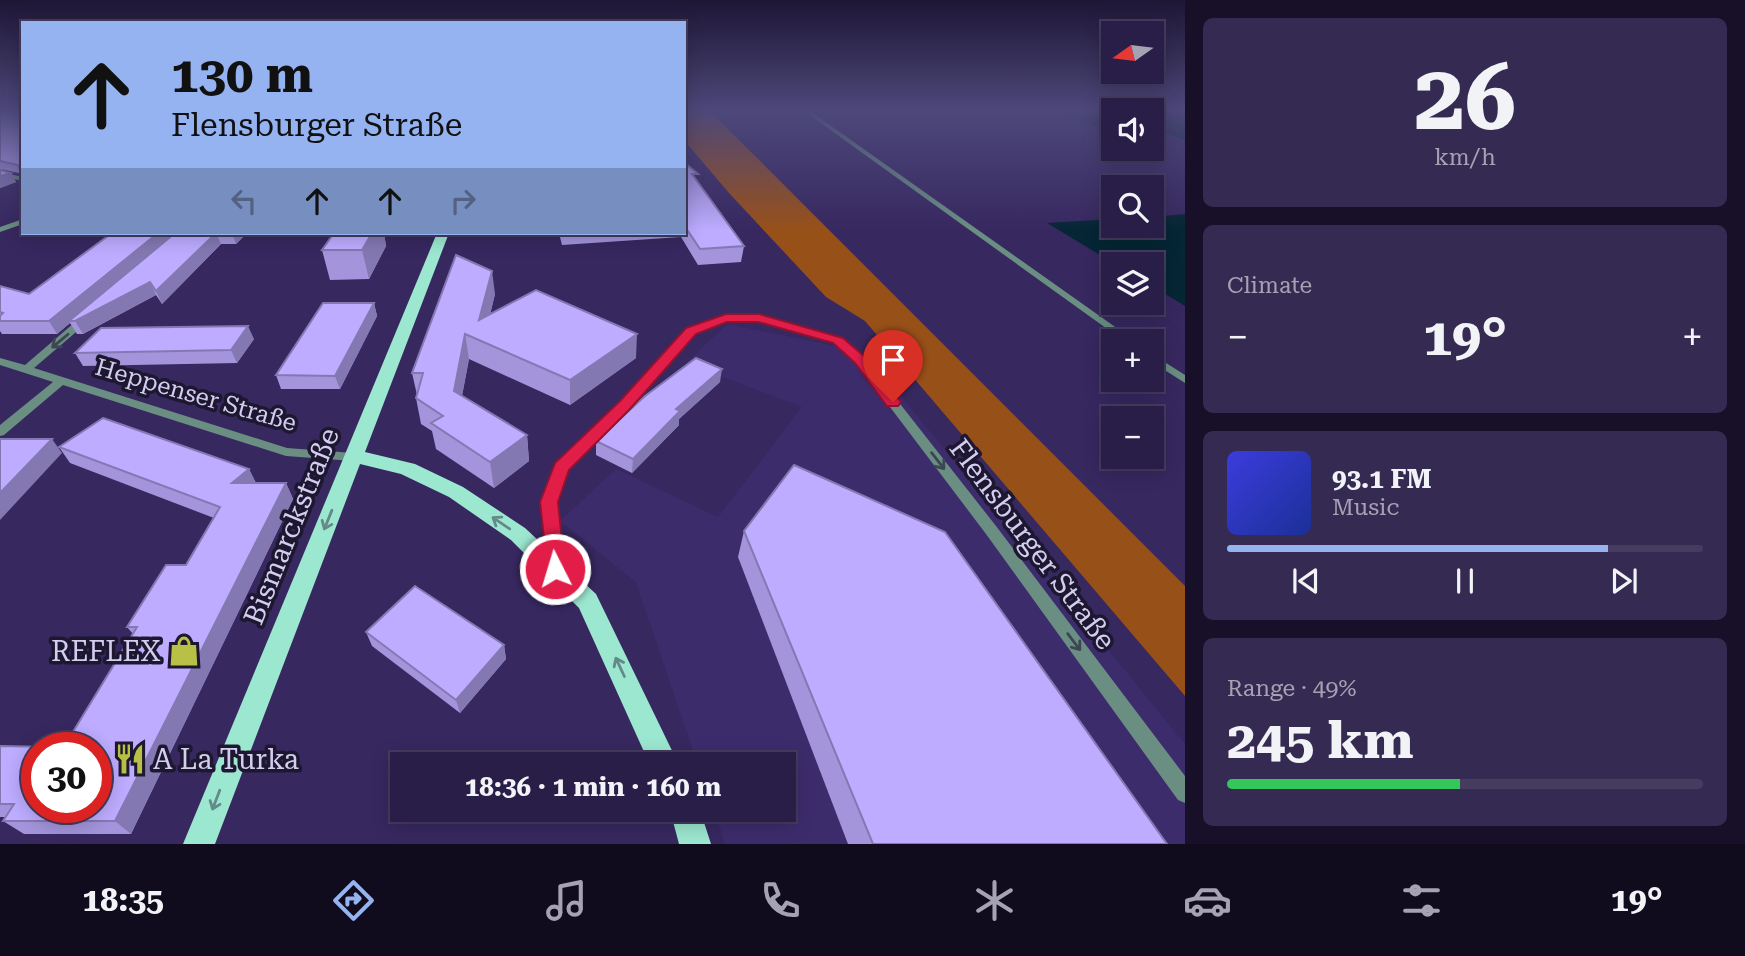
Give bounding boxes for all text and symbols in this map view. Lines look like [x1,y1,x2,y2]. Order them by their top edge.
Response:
north arrow [1101,21,1164,84]
map controls [1101,21,1164,469]
text: 26 [1414,45,1516,151]
text: 130 m [171,47,313,104]
icon: ahead [56,49,147,140]
button: sound [1101,98,1164,161]
text: Flensburger Straße [171,106,462,144]
text: km/h [1434,144,1496,171]
button: search [1101,175,1164,238]
icon: left [225,182,263,220]
icon: ahead [298,182,336,220]
icon: ahead [371,182,409,220]
icon: right [444,182,482,220]
button: layers [1101,252,1164,315]
text: Climate [1227,272,1312,299]
text: 19° [1423,307,1507,368]
text: − [1227,315,1248,359]
text: + [1682,315,1703,359]
button: + [1101,329,1164,392]
pin [863,330,923,402]
one-way arrow [51,333,69,349]
icon: arrive [874,341,912,379]
street label: Heppenser Straße [92,353,300,437]
button: − [1101,406,1164,469]
street label: Bismarckstraße [237,423,346,629]
street label: Flensburger Straße [943,433,1123,656]
one-way arrow [930,451,945,469]
text: 93.1 FM [1332,464,1432,494]
text: Music [1332,494,1399,521]
one-way arrow [320,509,333,531]
one-way arrow [492,515,511,530]
position arrow [518,532,592,606]
icon: previous [1287,562,1325,600]
icon: pause [1446,562,1484,600]
icon: next [1605,562,1643,600]
one-way arrow [1067,633,1082,651]
shop icon: REFLEX [167,634,201,668]
place label: REFLEX [51,635,161,668]
one-way arrow [612,657,626,678]
text: Range · 49% [1227,675,1356,702]
text: 245 km [1227,710,1414,771]
speed limit sign: 30 [21,732,112,823]
restaurant icon: A La Turka [113,742,147,776]
place label: A La Turka [153,743,299,776]
text: 18:36 · 1 min · 160 m [465,772,721,802]
one-way arrow [209,788,222,810]
icon: directions [329,876,378,925]
icon: music [542,876,591,925]
icon: phone [756,876,805,925]
icon: climate [970,876,1019,925]
icon: car [1183,876,1232,925]
icon: filters [1397,876,1446,925]
text: 18:35 [82,881,164,919]
text: 19° [1611,881,1663,919]

